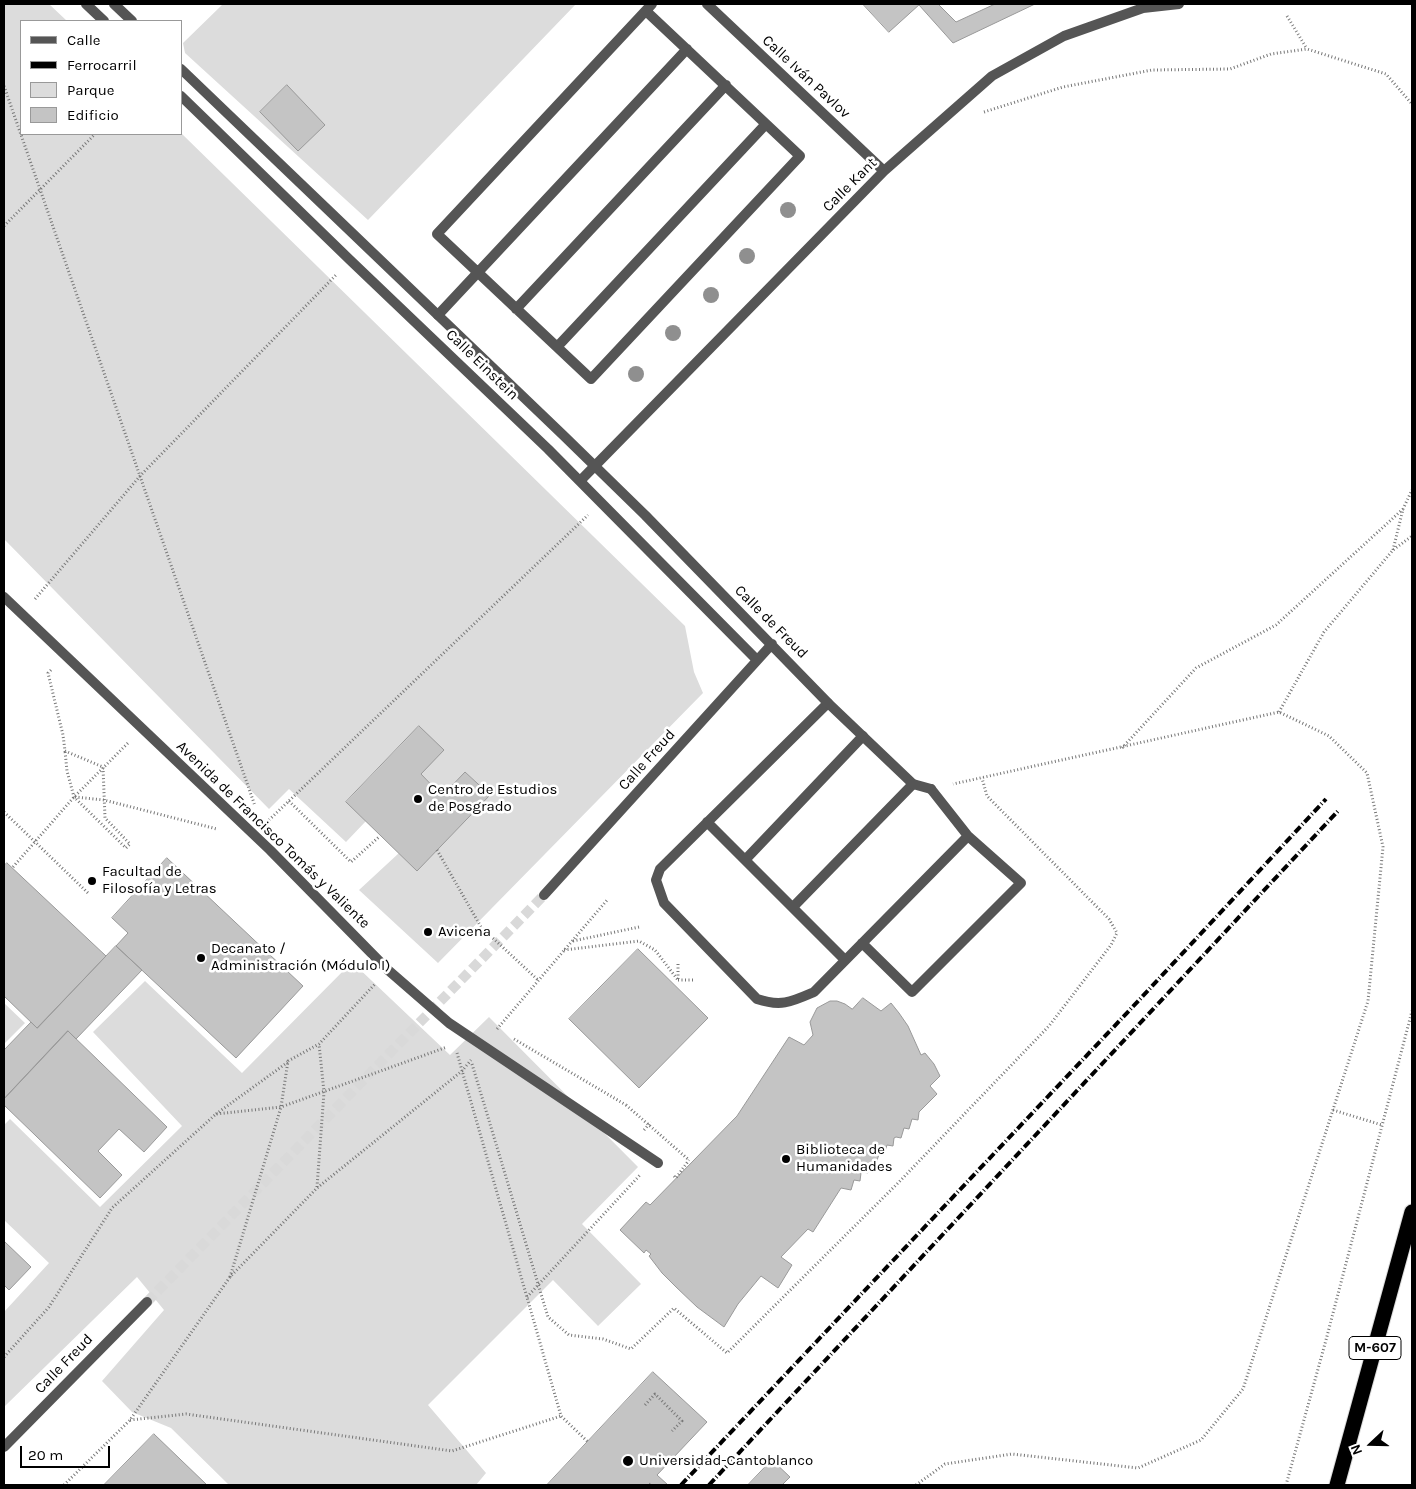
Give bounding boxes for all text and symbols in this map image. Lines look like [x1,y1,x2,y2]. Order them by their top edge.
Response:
legend [20,20,182,135]
text: Calle [67,31,101,49]
street label: Calle Iván Pavlov [758,32,854,122]
text: Ferrocarril [67,56,137,74]
text: Parque [67,81,115,99]
text: Edificio [67,106,119,124]
street label: Calle Kant [819,154,881,216]
street label: Calle Einstein [442,326,522,404]
street label: Calle de Freud [731,582,811,662]
street label: Calle Freud [615,726,679,794]
street label: Avenida de Francisco Tomás y Valiente [173,738,373,932]
place label: Centro de Estudios de Posgrado [428,781,557,816]
marker: Centro de Estudios de Posgrado [412,793,424,805]
place label: Facultad de Filosofía y Letras [102,863,217,898]
marker: Facultad de Filosofía y Letras [86,875,98,887]
place label: Avicena [438,923,491,941]
marker: Avicena [422,926,434,938]
place label: Decanato / Administración (Módulo I) [211,940,390,975]
marker: Decanato / Administración (Módulo I) [195,952,207,964]
place label: Biblioteca de Humanidades [796,1141,893,1176]
marker: Biblioteca de Humanidades [780,1153,792,1165]
street label: Calle Freud [31,1330,97,1398]
road number: M-607 [1349,1336,1401,1360]
north arrow [1346,1419,1396,1469]
scale bar [22,1436,112,1468]
text: N [1347,1442,1366,1457]
text: 20 m [28,1446,63,1464]
place label: Universidad-Cantoblanco [639,1452,813,1470]
marker: Universidad-Cantoblanco [621,1454,635,1468]

